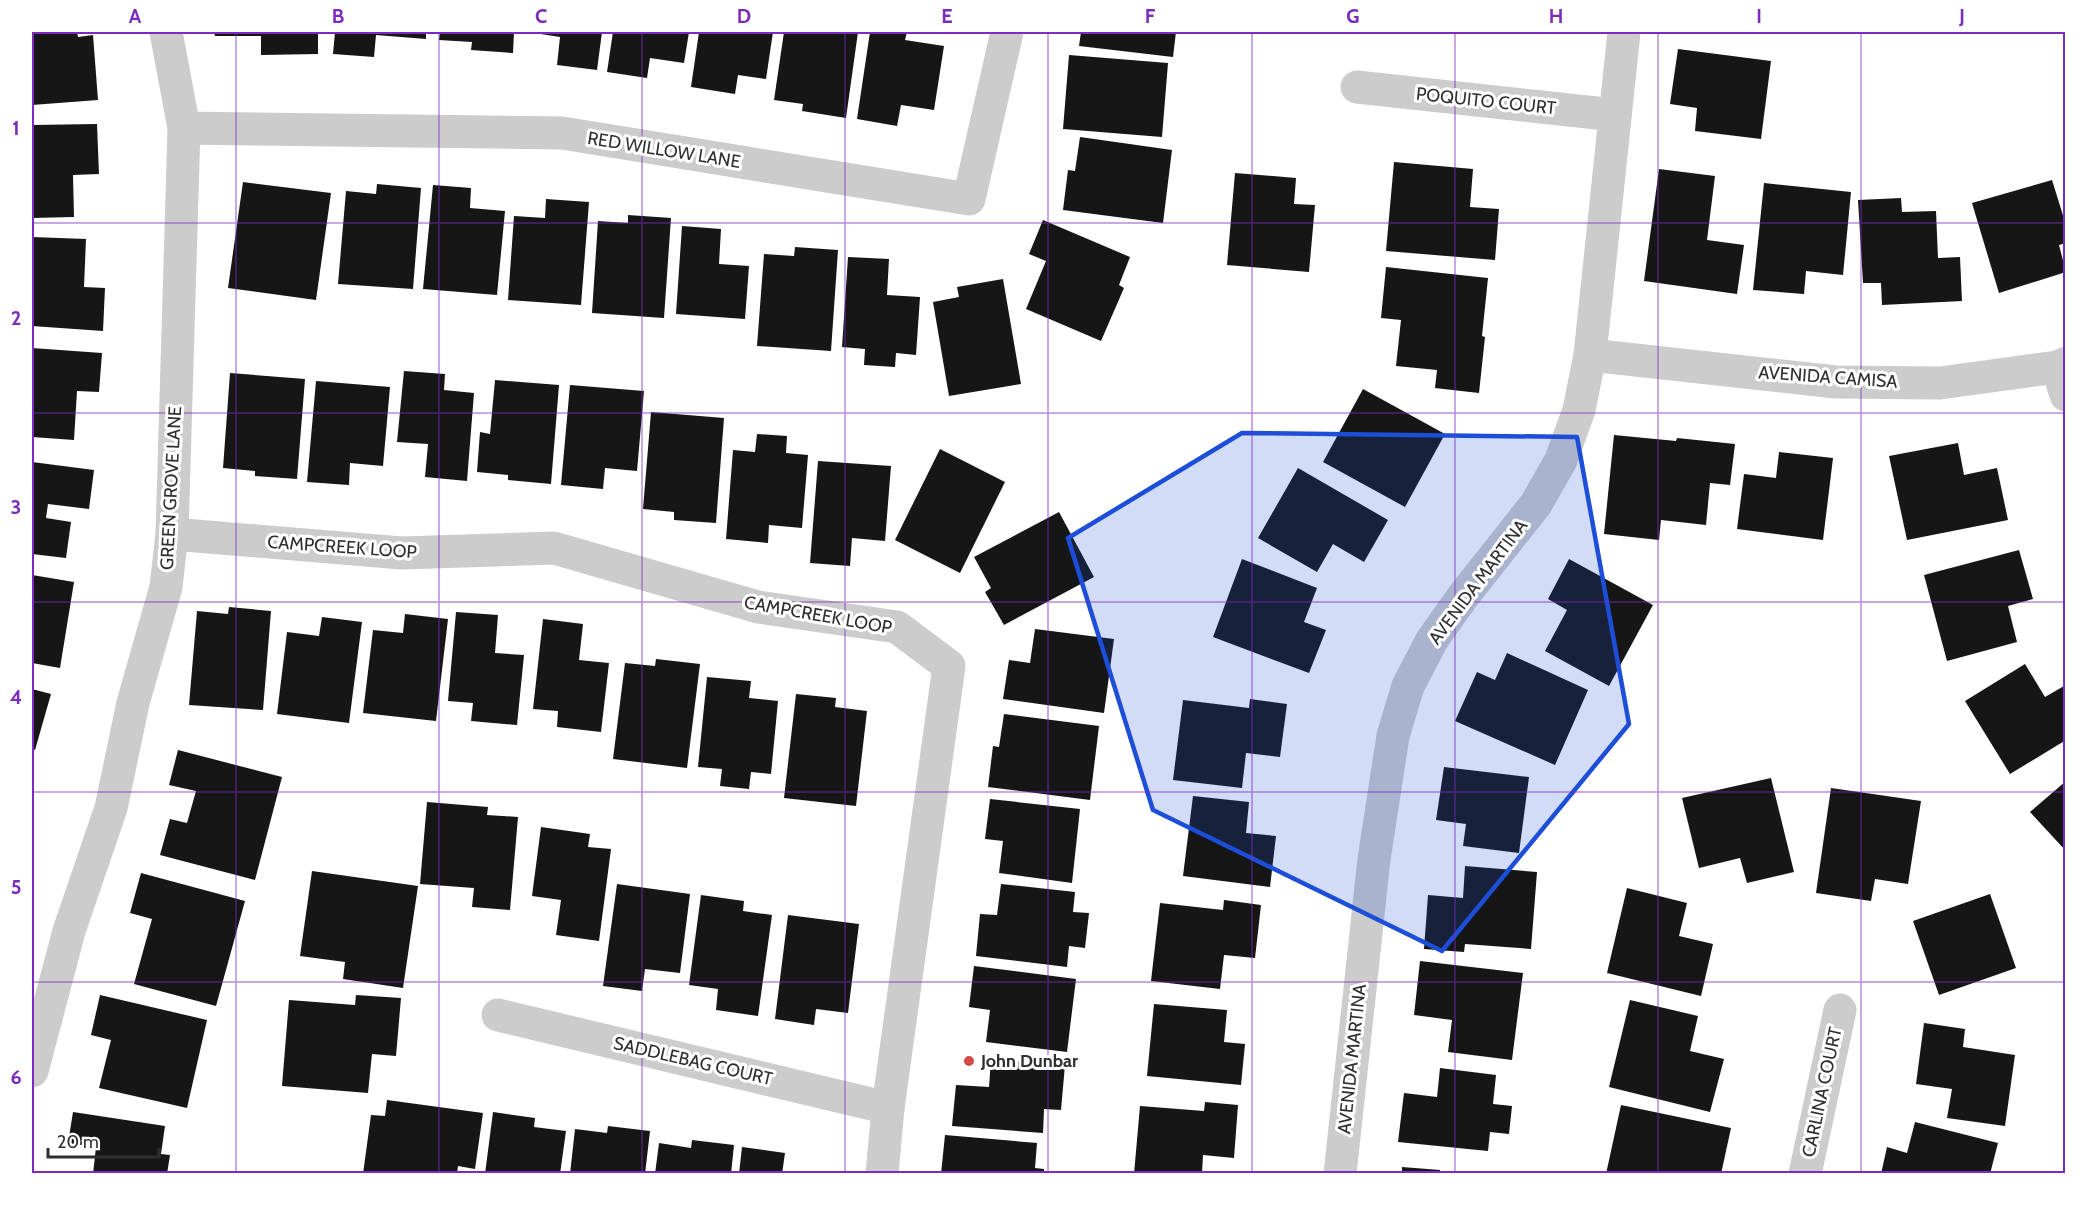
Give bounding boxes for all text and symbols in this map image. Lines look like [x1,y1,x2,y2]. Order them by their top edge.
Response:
text: A [129,4,142,28]
text: B [332,4,344,28]
text: C [535,4,547,28]
text: D [737,4,751,28]
text: E [941,4,953,28]
text: F [1145,4,1156,28]
text: G [1346,4,1360,28]
text: H [1549,4,1563,28]
text: I [1756,4,1762,28]
text: J [1958,4,1965,28]
street label: POQUITO COURT [1415,83,1557,119]
text: 1 [12,116,20,140]
street label: RED WILLOW LANE [586,127,742,173]
text: 2 [11,306,21,330]
street label: AVENIDA CAMISA [1758,361,1898,393]
street label: GREEN GROVE LANE [156,406,186,570]
text: 3 [11,495,21,519]
street label: AVENIDA MARTINA [1424,515,1532,649]
street label: CAMPCREEK LOOP [267,531,417,563]
street label: CAMPCREEK LOOP [742,591,894,639]
text: 4 [10,685,22,709]
text: 5 [11,875,21,899]
street label: AVENIDA MARTINA [1333,983,1371,1135]
street label: CARLINA COURT [1797,1025,1847,1159]
street label: SADDLEBAG COURT [611,1032,775,1090]
place label: John Dunbar [980,1050,1078,1072]
marker: John Dunbar [962,1054,976,1068]
text: 6 [10,1065,22,1089]
scale bar [48,1121,159,1159]
text: 20 m [57,1131,99,1153]

